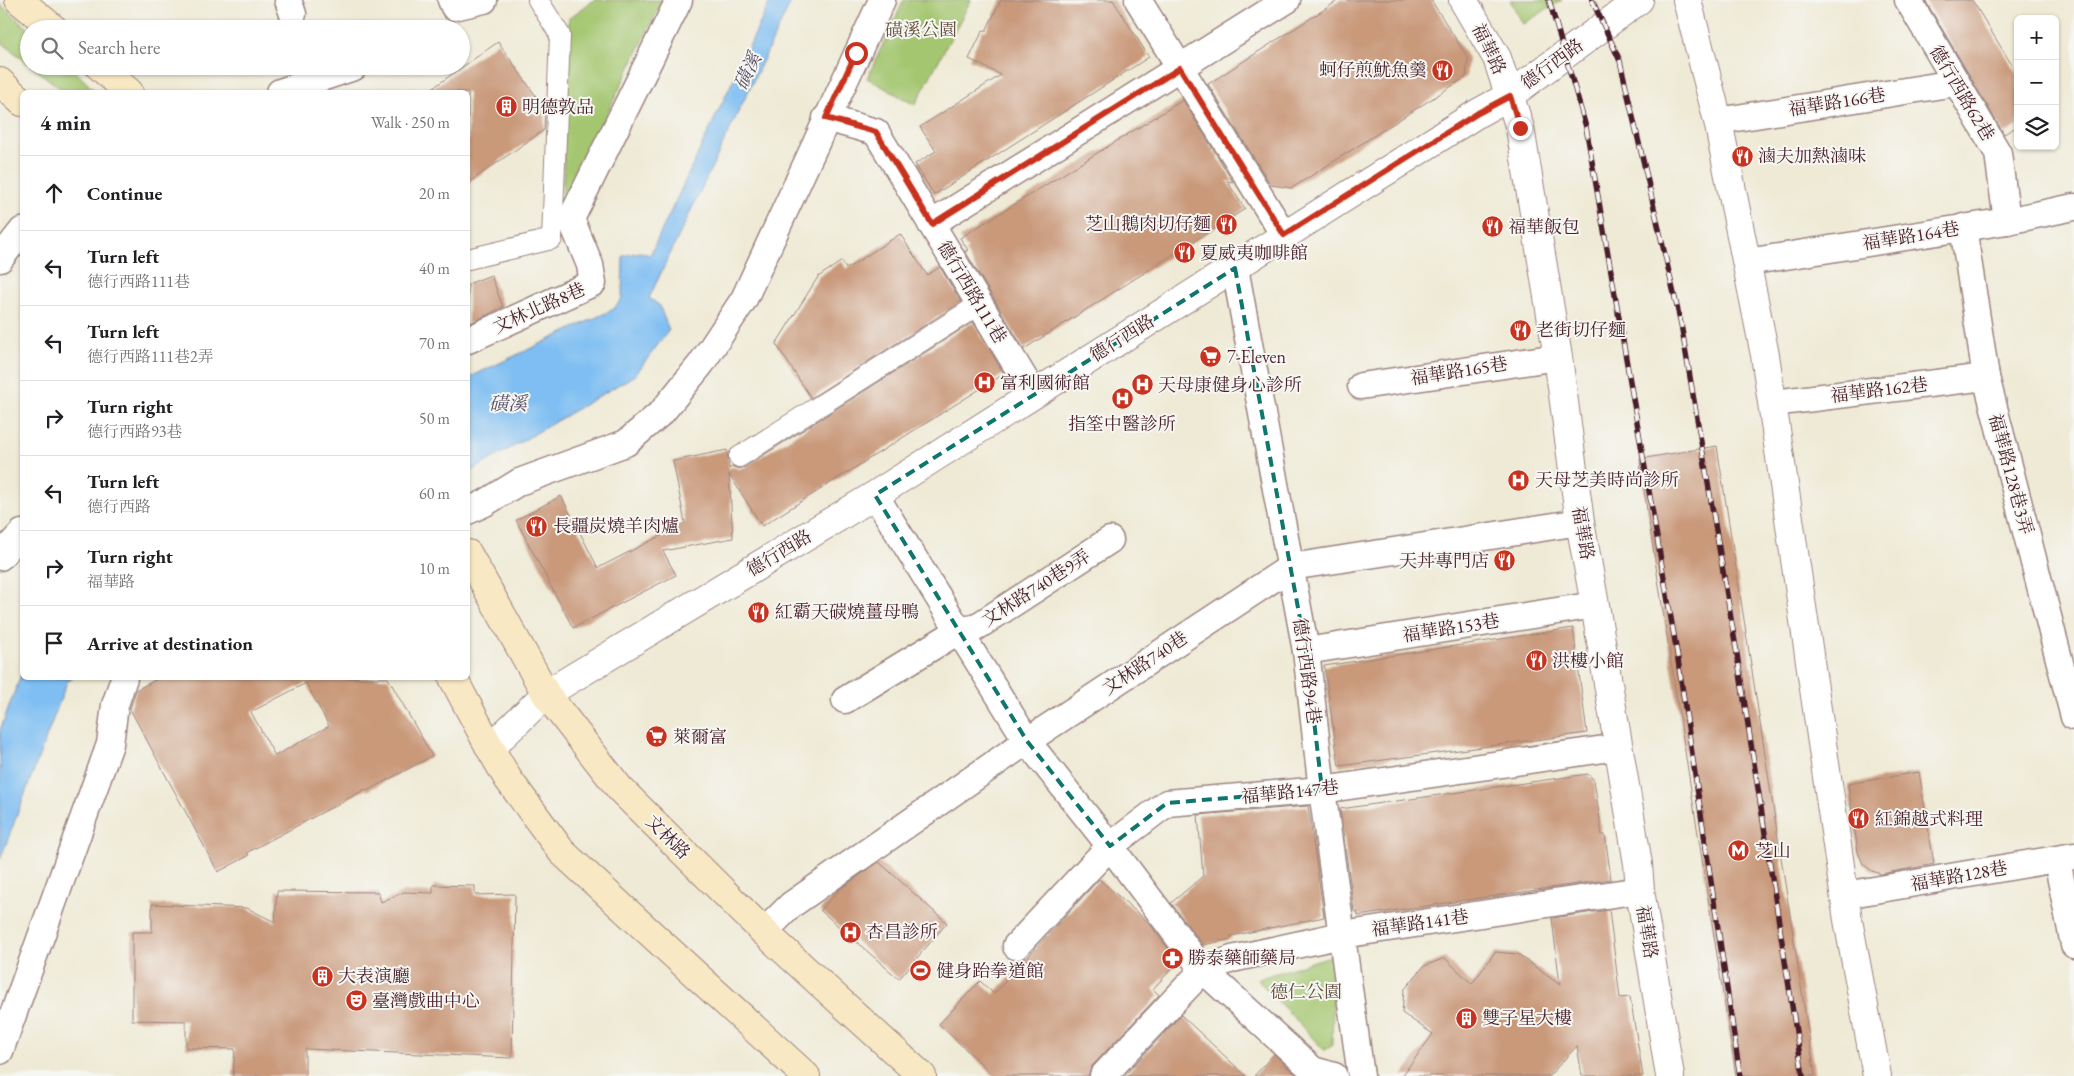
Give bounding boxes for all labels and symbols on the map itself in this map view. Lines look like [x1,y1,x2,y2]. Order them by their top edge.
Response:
park label: 磺溪公園 [885,18,957,41]
street label: 福華路 [1467,19,1512,78]
street label: 德行西路 [1516,33,1588,94]
street label: 德行西路62巷 [1925,41,2000,145]
route start [845,42,868,65]
water label: 磺溪 [728,47,768,94]
place label: 蚵仔煎魷魚羹 [1319,58,1427,81]
restaurant icon: 蚵仔煎魷魚羹 [1431,58,1455,82]
street label: 福華路166巷 [1787,82,1887,121]
building icon: 明德敦品 [494,95,518,119]
place label: 明德敦品 [522,95,594,118]
route end [1509,117,1532,140]
restaurant icon: 滷夫加熱滷味 [1730,144,1754,168]
place label: 滷夫加熱滷味 [1758,144,1866,167]
place label: 芝山鵝肉切仔麵 [1085,212,1211,235]
restaurant icon: 芝山鵝肉切仔麵 [1215,212,1239,236]
restaurant icon: 福華飯包 [1480,215,1504,239]
place label: 福華飯包 [1508,215,1580,238]
street label: 福華路164巷 [1861,216,1961,255]
street label: 德行西路111巷 [933,236,1012,347]
restaurant icon: 夏威夷咖啡館 [1172,241,1196,265]
place label: 夏威夷咖啡館 [1200,241,1308,264]
street label: 文林北路8巷 [489,277,589,338]
street label: 德行西路 [1085,309,1158,366]
restaurant icon: 老街切仔麵 [1508,318,1532,342]
place label: 老街切仔麵 [1536,318,1626,341]
supermarket icon: 7-Eleven [1199,345,1223,369]
place label: 7-Eleven [1227,345,1287,368]
street label: 福華路165巷 [1409,351,1509,390]
hospital icon: 富利國術館 [972,371,996,395]
place label: 富利國術館 [1000,371,1090,394]
street label: 福華路162巷 [1829,372,1929,407]
hospital icon: 天母康健身心診所 [1130,373,1154,397]
place label: 天母康健身心診所 [1158,373,1302,396]
hospital icon: 指筌中醫診所 [1110,387,1134,411]
water label: 磺溪 [489,391,529,416]
street label: 福華路128巷3弄 [1984,411,2039,537]
place label: 指筌中醫診所 [1068,412,1176,435]
hospital icon: 天母芝美時尚診所 [1507,468,1531,492]
place label: 天母芝美時尚診所 [1535,468,1679,491]
street label: 福華路 [1567,504,1600,561]
restaurant icon: 長疆炭燒羊肉爐 [525,514,549,538]
place label: 長疆炭燒羊肉爐 [553,514,679,537]
street label: 德行西路 [742,524,816,581]
street label: 文林路740巷9弄 [977,544,1094,631]
place label: 天丼專門店 [1399,549,1489,572]
restaurant icon: 天丼專門店 [1493,549,1517,573]
restaurant icon: 紅霸天碳燒薑母鴨 [747,600,771,624]
place label: 紅霸天碳燒薑母鴨 [775,600,919,623]
street label: 福華路153巷 [1401,608,1501,647]
street label: 德行西路94巷 [1289,616,1326,726]
street label: 文林路740巷 [1098,626,1192,699]
restaurant icon: 洪樓小館 [1524,649,1548,673]
place label: 洪樓小館 [1552,649,1624,672]
supermarket icon: 萊爾富 [645,725,669,749]
place label: 萊爾富 [673,725,727,748]
street label: 福華路147巷 [1240,775,1340,808]
restaurant icon: 紅錦越式料理 [1847,807,1871,831]
place label: 紅錦越式料理 [1875,807,1983,830]
street label: 文林路 [641,809,696,864]
metro station icon: 芝山 [1727,839,1751,863]
place label: 芝山 [1755,839,1791,862]
street label: 福華路128巷 [1909,856,2009,895]
street label: 福華路 [1632,903,1663,960]
street label: 福華路141巷 [1370,904,1470,941]
hospital icon: 杏昌診所 [838,920,862,944]
place label: 杏昌診所 [866,920,938,943]
pharmacy icon: 勝泰藥師藥局 [1160,946,1184,970]
place label: 勝泰藥師藥局 [1188,946,1296,969]
sports icon: 健身跆拳道館 [908,959,932,983]
place label: 健身跆拳道館 [936,959,1044,982]
building icon: 大表演廳 [310,964,334,988]
place label: 大表演廳 [338,964,410,987]
park label: 德仁公園 [1270,980,1342,1003]
theatre icon: 臺灣戲曲中心 [344,989,368,1013]
place label: 臺灣戲曲中心 [372,989,480,1012]
building icon: 雙子星大樓 [1454,1006,1478,1030]
place label: 雙子星大樓 [1482,1006,1572,1029]

